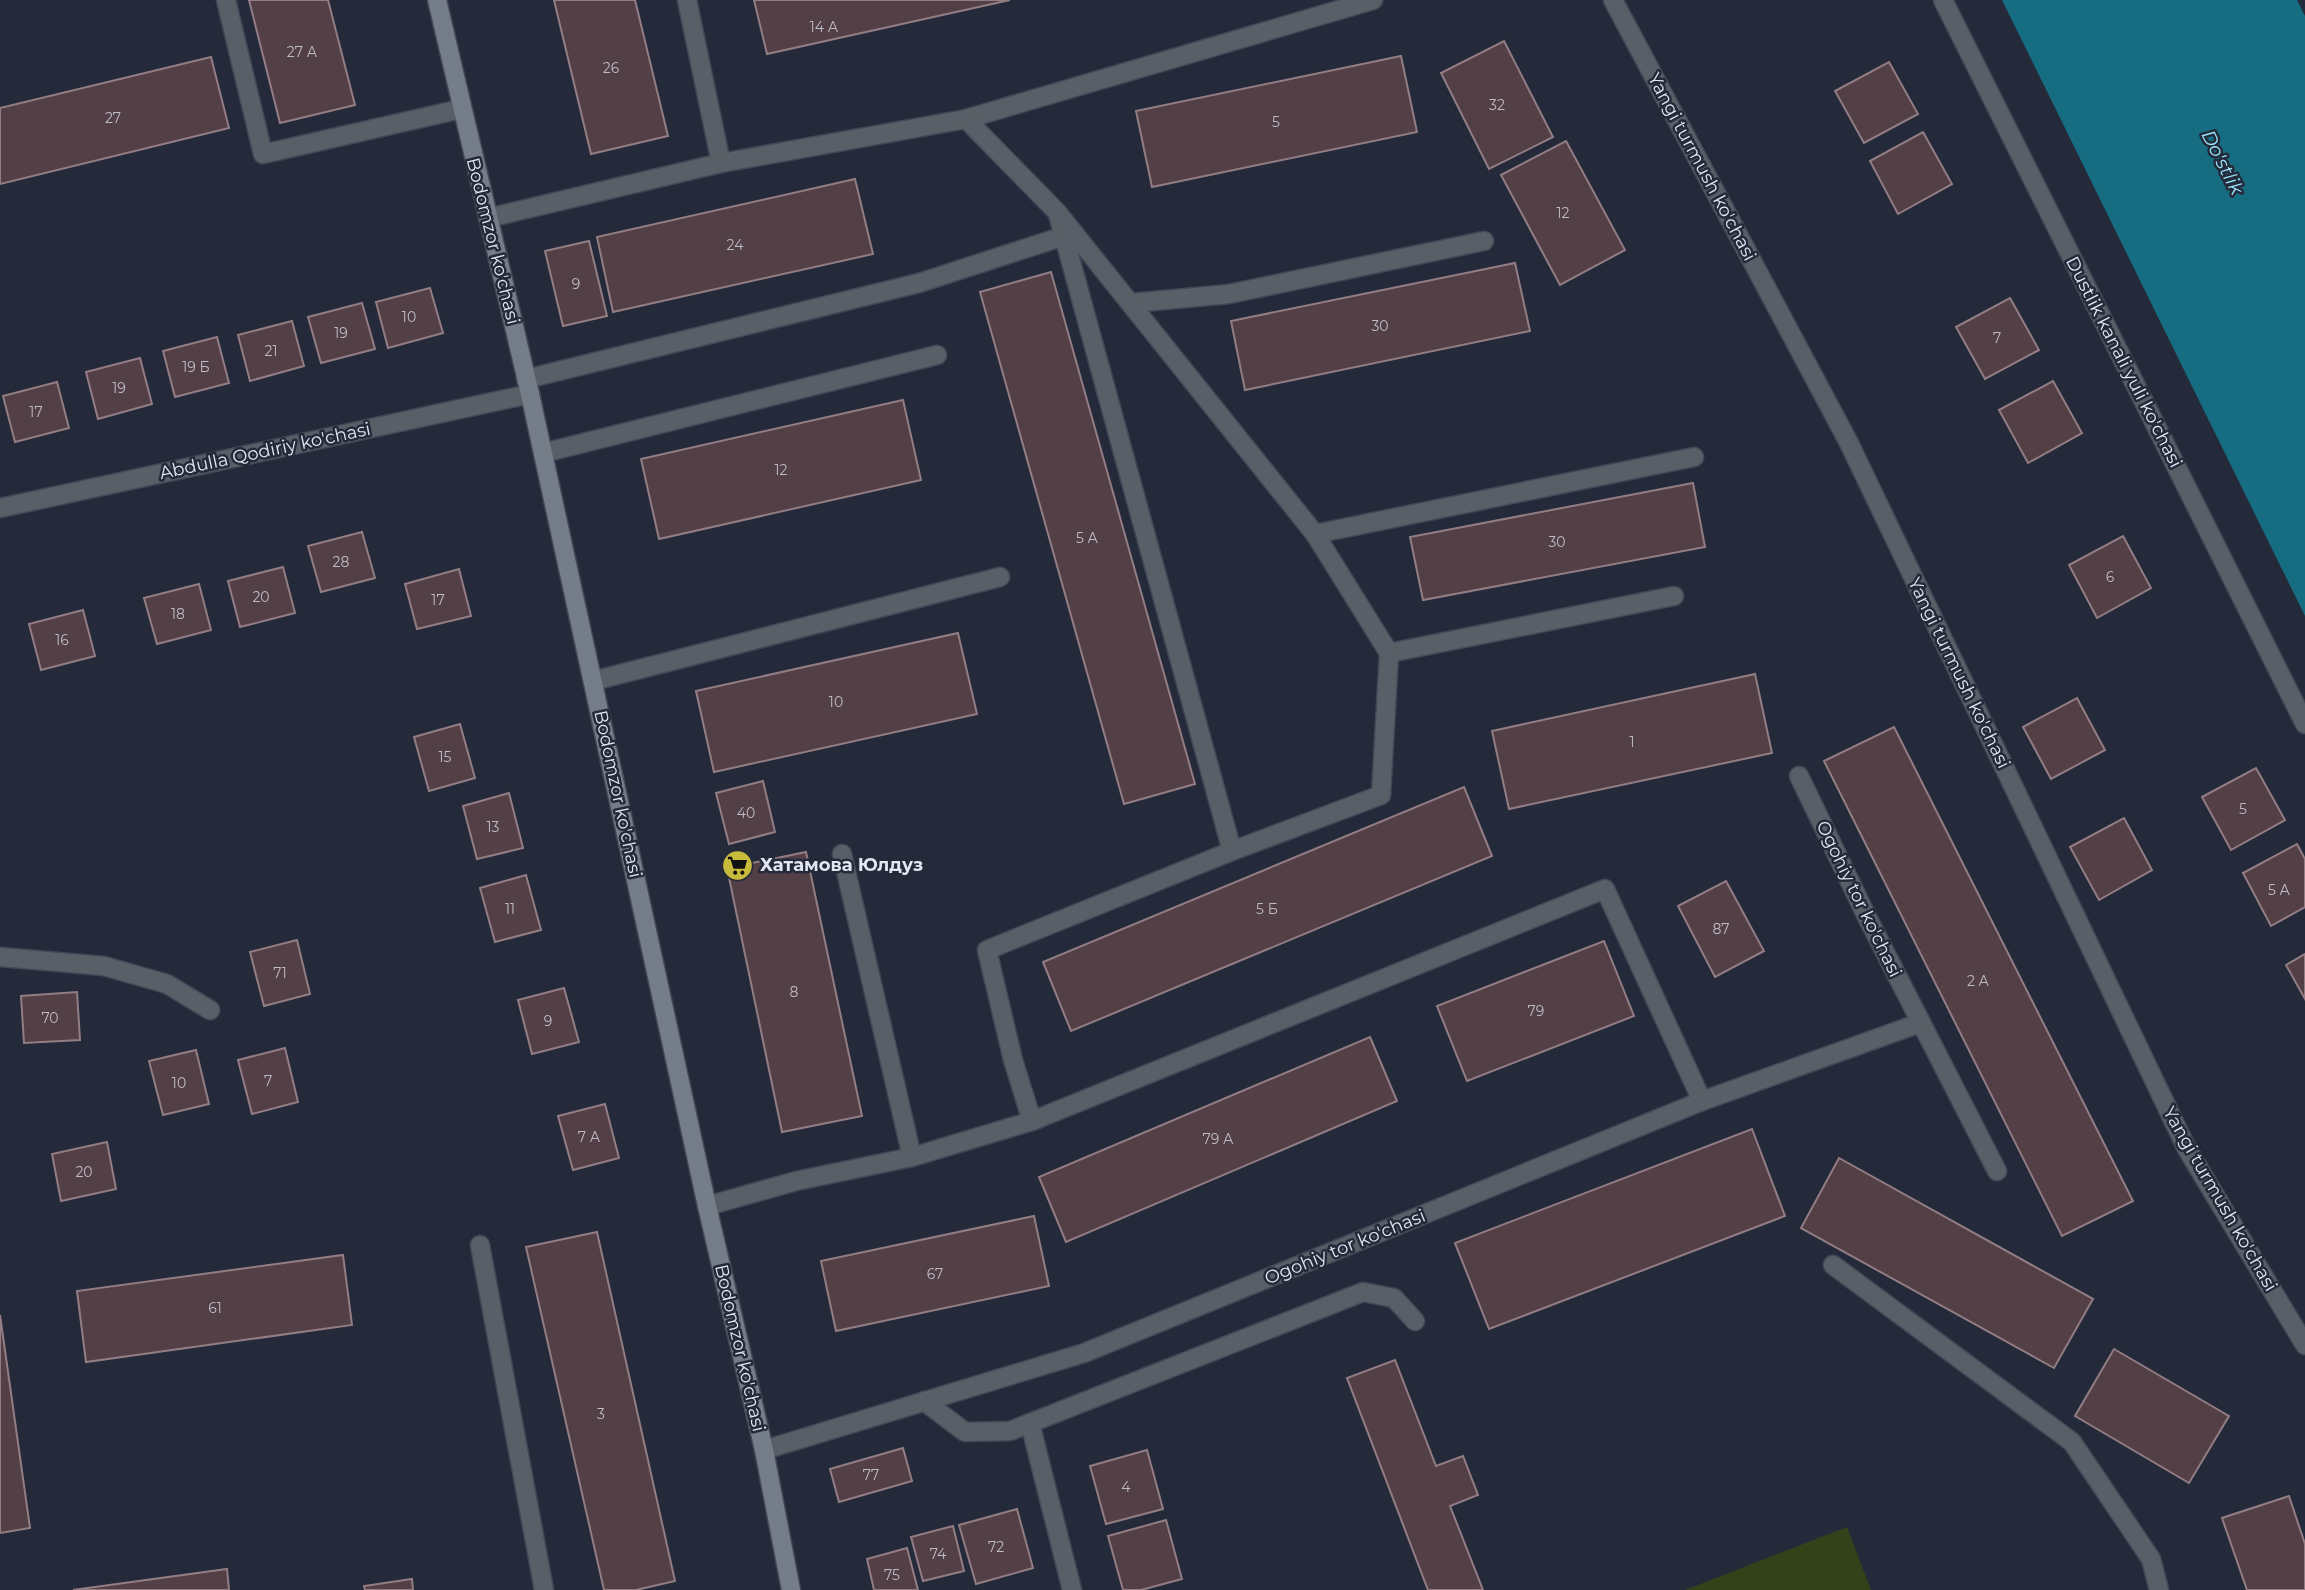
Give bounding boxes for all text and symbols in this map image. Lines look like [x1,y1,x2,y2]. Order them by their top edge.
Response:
house number: 14 А [810,18,839,36]
house number: 27 А [287,43,318,61]
house number: 26 [603,59,620,77]
street label: Yangi turmush ko'chasi [1643,69,1761,265]
house number: 32 [1489,96,1505,114]
house number: 27 [105,109,121,127]
house number: 5 [1272,113,1280,131]
water label: Do'stlik [2196,126,2249,199]
street label: Bodomzor ko'chasi [462,155,524,327]
house number: 12 [1556,204,1570,222]
house number: 24 [727,236,744,254]
street label: Dustlik kanali yuli ko'chasi [2061,253,2187,471]
house number: 9 [572,275,580,293]
house number: 10 [402,308,416,326]
house number: 30 [1371,317,1389,335]
house number: 19 [334,324,348,342]
house number: 7 [1993,329,2001,347]
house number: 21 [264,342,278,360]
house number: 19 Б [182,358,210,376]
house number: 19 [112,379,126,397]
house number: 17 [29,403,43,421]
street label: Abdulla Qodiriy ko'chasi [157,418,373,484]
house number: 12 [774,461,788,479]
house number: 5 А [1076,529,1099,547]
house number: 30 [1548,533,1566,551]
house number: 28 [333,553,350,571]
house number: 6 [2106,568,2115,586]
street label: Yangi turmush ko'chasi [1903,574,2015,772]
house number: 20 [252,588,270,606]
house number: 17 [431,591,445,609]
house number: 18 [171,605,185,623]
house number: 16 [55,631,69,649]
house number: 10 [829,693,843,711]
street label: Bodomzor ko'chasi [589,708,647,880]
house number: 1 [1629,733,1635,751]
house number: 15 [439,748,452,766]
house number: 5 [2239,800,2247,818]
house number: 40 [737,804,755,822]
street label: Ogohiy tor ko'chasi [1812,817,1906,981]
house number: 13 [487,818,500,836]
supermarket icon: Хатамова Юлдуз [720,848,754,882]
place label: Хатамова Юлдуз [760,854,923,876]
house number: 5 А [2268,881,2291,899]
house number: 11 [505,900,515,918]
house number: 5 Б [1256,900,1278,918]
house number: 87 [1712,920,1730,938]
house number: 71 [273,964,287,982]
house number: 2 А [1967,972,1990,990]
house number: 8 [790,983,799,1001]
house number: 79 [1528,1002,1544,1020]
house number: 70 [41,1009,59,1027]
house number: 9 [544,1012,552,1030]
house number: 7 [264,1072,272,1090]
house number: 10 [172,1074,186,1092]
street label: Yangi turmush ko'chasi [2158,1103,2282,1295]
house number: 7 А [578,1128,601,1146]
house number: 79 А [1203,1130,1234,1148]
house number: 20 [75,1163,93,1181]
street label: Ogohiy tor ko'chasi [1261,1205,1429,1289]
street label: Bodomzor ko'chasi [710,1262,770,1434]
house number: 67 [927,1265,943,1283]
house number: 61 [208,1299,222,1317]
house number: 3 [597,1405,605,1423]
house number: 77 [863,1466,879,1484]
house number: 4 [1121,1478,1131,1496]
house number: 72 [988,1538,1004,1556]
house number: 74 [930,1545,947,1563]
house number: 75 [884,1566,900,1584]

